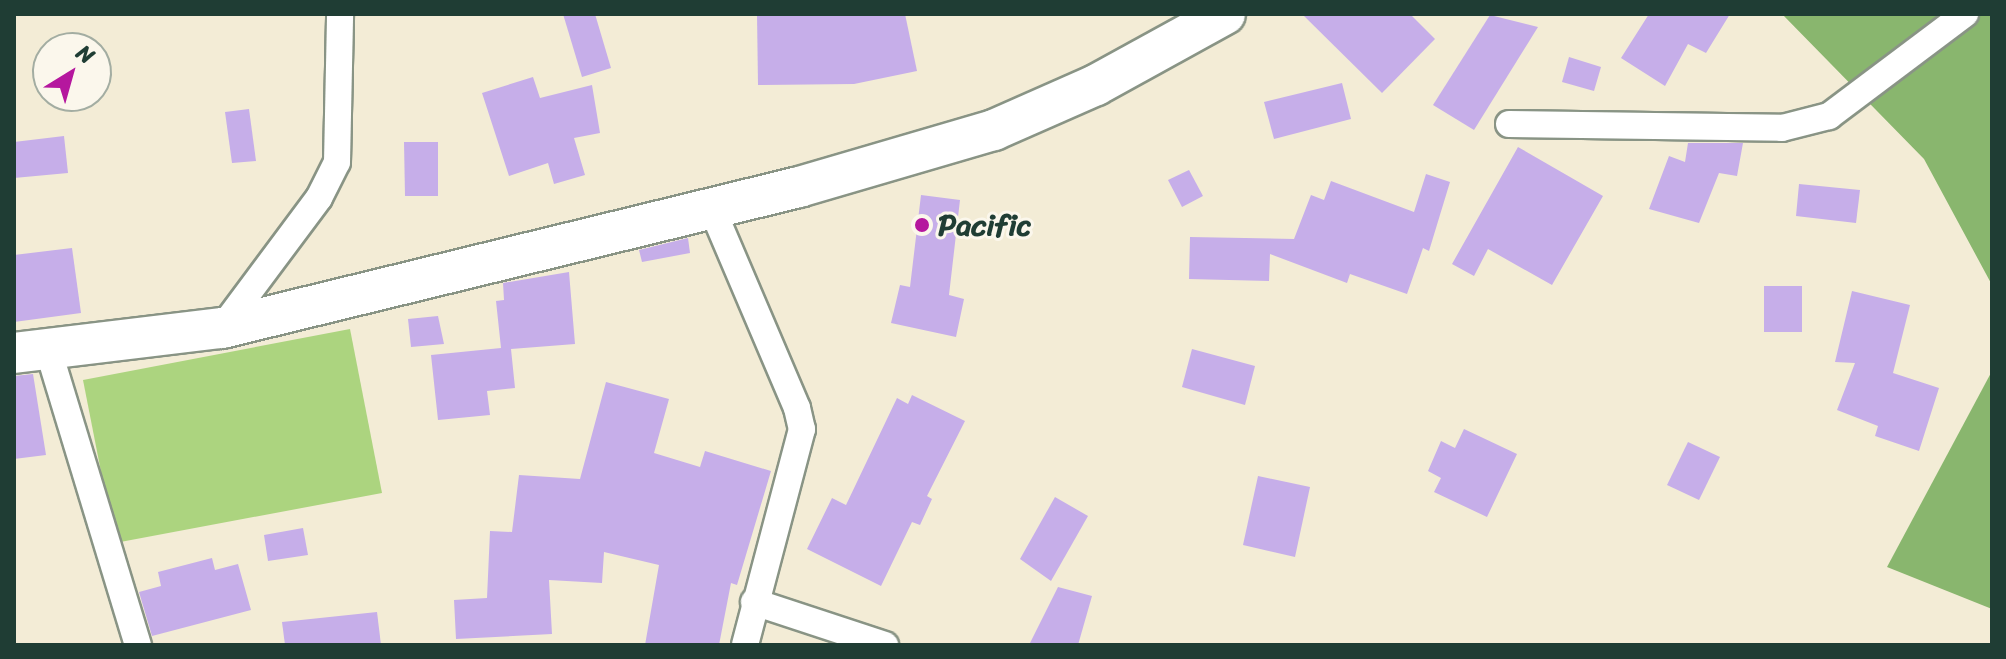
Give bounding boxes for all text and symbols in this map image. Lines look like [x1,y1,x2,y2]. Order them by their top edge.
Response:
north arrow [32,32,112,112]
text: N [68,34,103,74]
place label: Pacific [938,207,1032,243]
marker: Pacific [913,216,931,234]

